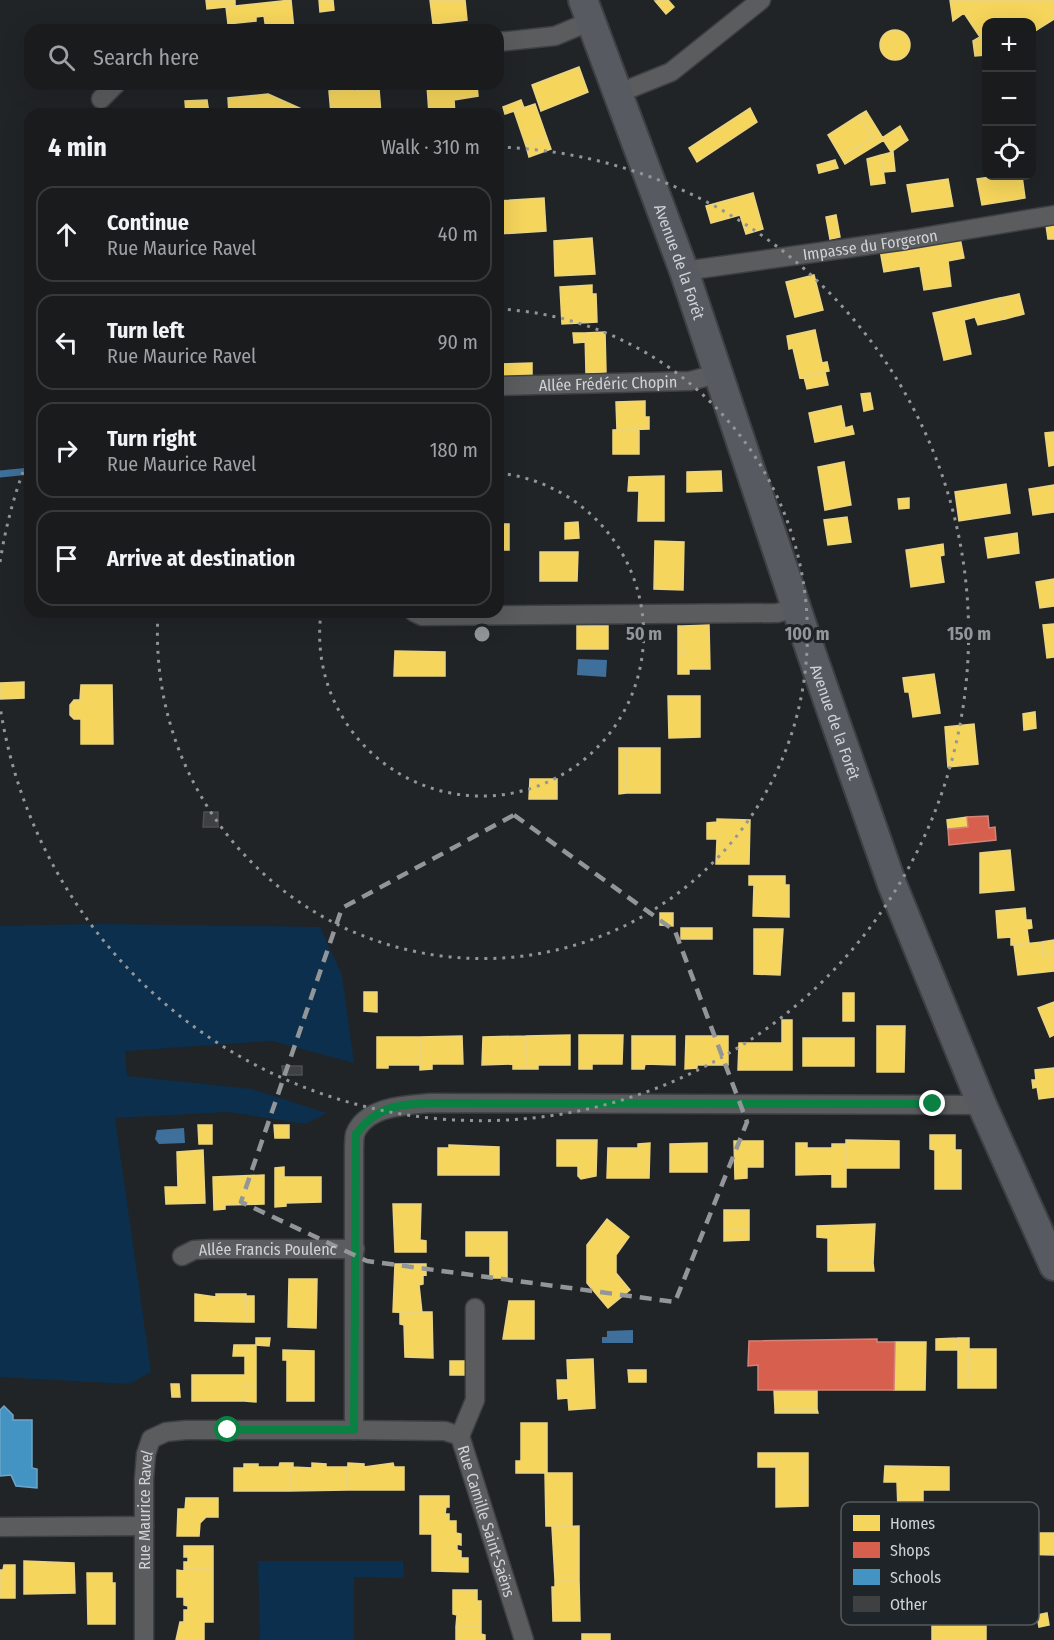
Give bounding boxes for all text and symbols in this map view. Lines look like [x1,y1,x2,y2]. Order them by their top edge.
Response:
map controls [982,18,1036,180]
button: + [982,18,1036,72]
search box [24,24,504,90]
icon: search [45,41,78,74]
text: Search here [93,44,199,71]
button: − [982,72,1036,126]
button: locate [982,126,1036,180]
text: 4 min [48,132,107,163]
text: Walk · 310 m [381,135,480,159]
street label: Avenue de la Forêt [650,201,709,322]
text: Continue [107,209,189,236]
icon: ahead [50,218,83,251]
text: 40 m [438,222,478,246]
street label: Impasse du Forgeron [802,225,939,264]
text: Rue Maurice Ravel [107,236,256,260]
text: Turn left [107,317,185,344]
icon: left [50,326,83,359]
text: 90 m [438,330,478,354]
text: Rue Maurice Ravel [107,344,256,368]
street label: Allée Frédéric Chopin [539,372,677,394]
text: Turn right [107,425,196,452]
icon: right [50,434,83,467]
text: 180 m [430,438,478,462]
text: Rue Maurice Ravel [107,452,256,476]
icon: arrive [50,542,83,575]
text: Arrive at destination [107,545,295,572]
text: 50 m [626,623,662,645]
text: 100 m [785,623,829,645]
text: 150 m [947,623,991,645]
centre of rings [472,624,492,644]
street label: Avenue de la Forêt [806,662,865,783]
route end [919,1090,945,1116]
street label: Allée Francis Poulenc [198,1239,337,1259]
route start [214,1416,240,1442]
street label: Rue Camille Saint-Saëns [454,1443,519,1600]
street label: Rue Maurice Ravel [135,1447,156,1570]
legend [841,1502,1039,1625]
text: Homes [890,1514,935,1533]
text: Shops [890,1541,930,1560]
text: Schools [890,1568,941,1587]
text: Other [890,1595,928,1614]

